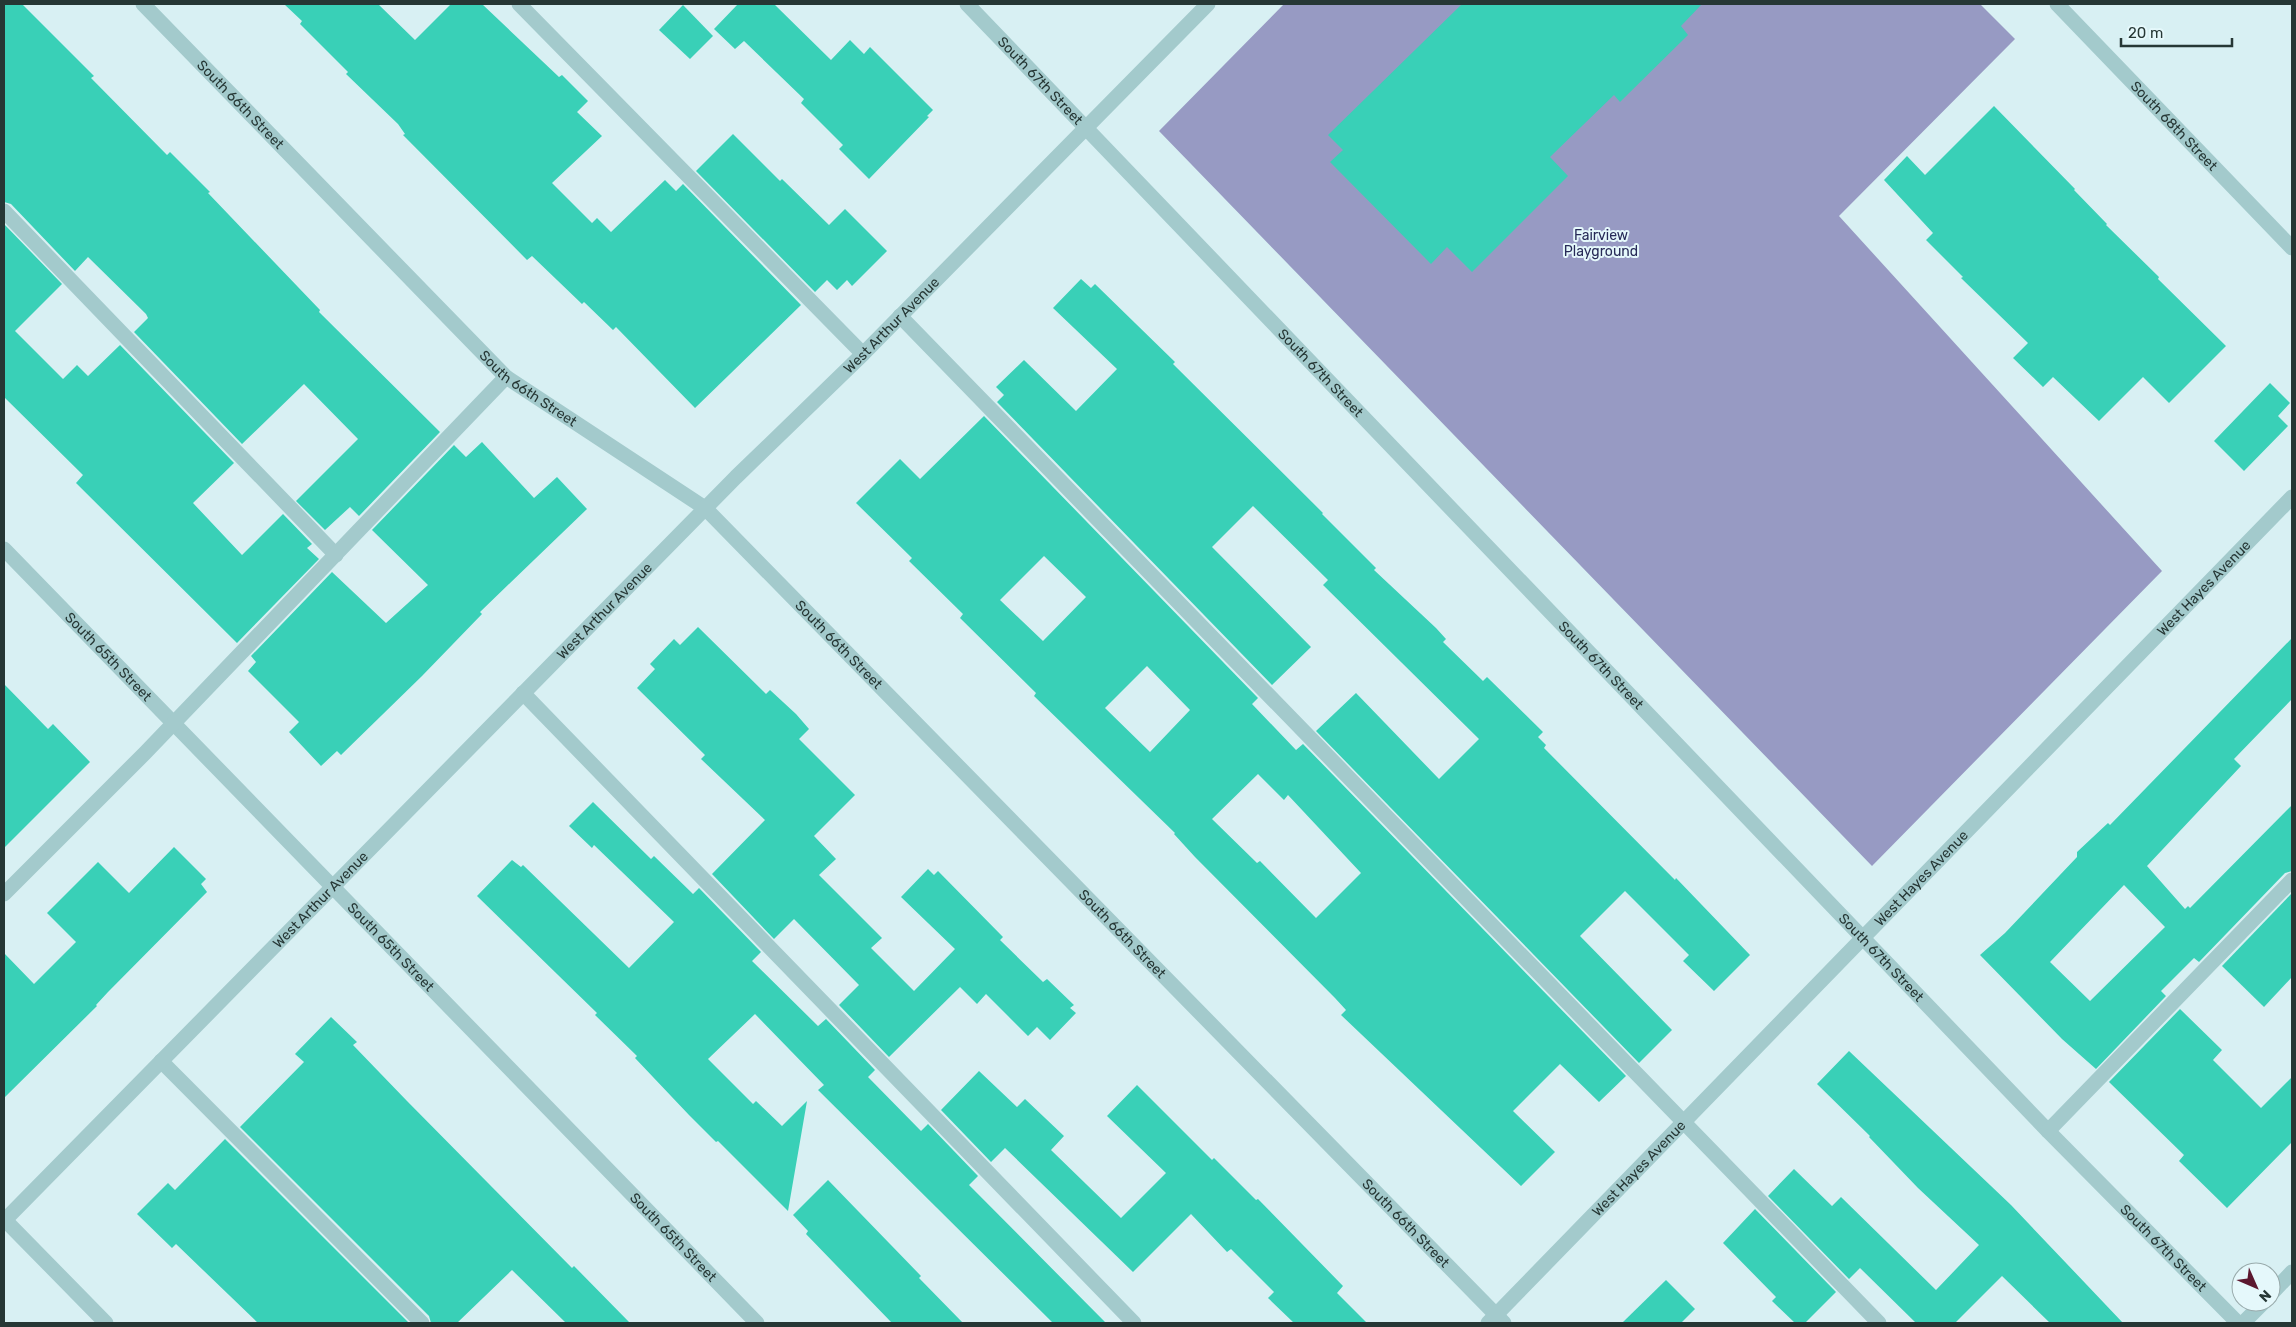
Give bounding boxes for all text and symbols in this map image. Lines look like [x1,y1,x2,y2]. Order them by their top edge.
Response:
scale bar [2121,15,2232,47]
text: 20 m [2128,24,2163,42]
street label: South 67th Street [994,33,1087,129]
street label: South 66th Street [193,57,288,153]
street label: South 68th Street [2127,78,2221,175]
park label: Fairview Playground [1564,227,1638,260]
street label: West Arthur Avenue [840,274,943,377]
street label: South 67th Street [1274,325,1367,421]
street label: South 66th Street [476,347,580,431]
street label: West Hayes Avenue [2154,537,2254,640]
street label: West Arthur Avenue [553,559,656,663]
street label: South 66th Street [791,597,886,693]
street label: South 65th Street [61,609,156,705]
street label: South 67th Street [1554,618,1647,713]
street label: West Hayes Avenue [1871,827,1972,930]
street label: West Arthur Avenue [269,848,372,952]
street label: South 66th Street [1075,886,1170,982]
street label: South 65th Street [344,899,438,996]
street label: South 67th Street [1835,910,1928,1006]
street label: West Hayes Avenue [1589,1117,1690,1220]
street label: South 66th Street [1358,1175,1453,1272]
street label: South 65th Street [626,1189,720,1286]
street label: South 67th Street [2116,1201,2210,1296]
north arrow [2231,1262,2281,1312]
text: N [2255,1286,2274,1305]

